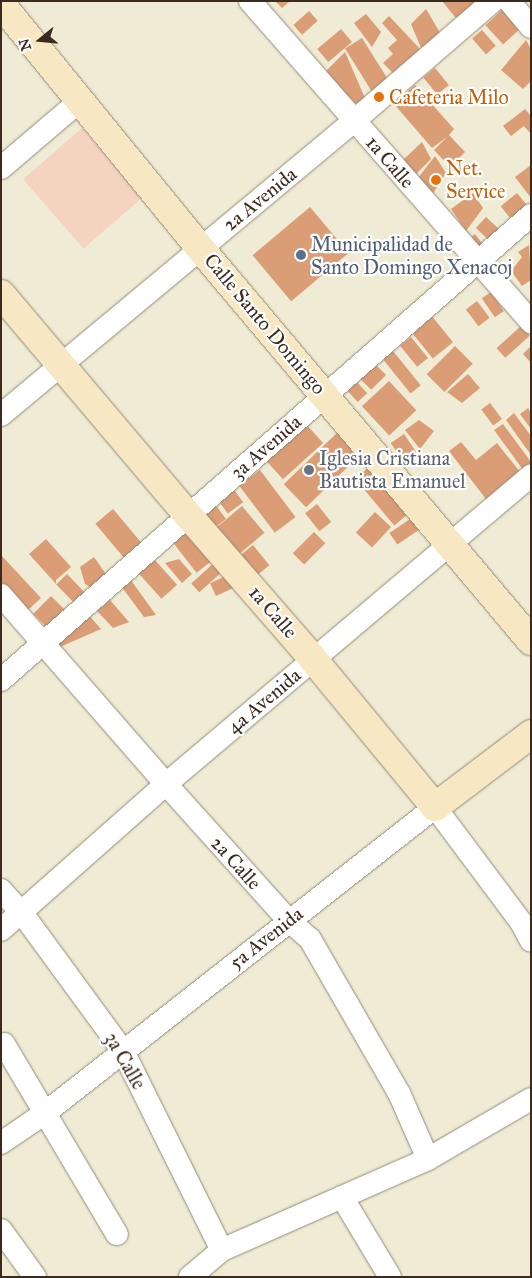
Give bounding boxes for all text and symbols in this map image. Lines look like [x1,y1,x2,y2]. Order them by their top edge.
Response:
north arrow [15,15,65,65]
text: N [15,36,35,53]
place label: Cafeteria Milo [389,85,509,109]
marker: Cafeteria Milo [373,91,385,103]
street label: 1a Calle [361,131,419,193]
place label: Net. Service [446,156,505,203]
street label: 2a Avenida [218,162,302,236]
marker: Net. Service [430,174,442,186]
place label: Municipalidad de Santo Domingo Xenacoj [311,232,512,279]
street label: Calle Santo Domingo [199,249,331,399]
marker: Municipalidad de Santo Domingo Xenacoj [295,249,307,261]
street label: 3a Avenida [226,410,306,484]
place label: Iglesia Cristiana Bautista Emanuel [319,446,466,493]
marker: Iglesia Cristiana Bautista Emanuel [303,464,315,476]
street label: 1a Calle [244,581,302,643]
street label: 4a Avenida [222,663,306,739]
street label: 2a Calle [206,831,266,895]
street label: 5a Avenida [224,902,308,974]
street label: 3a Calle [99,1028,151,1094]

